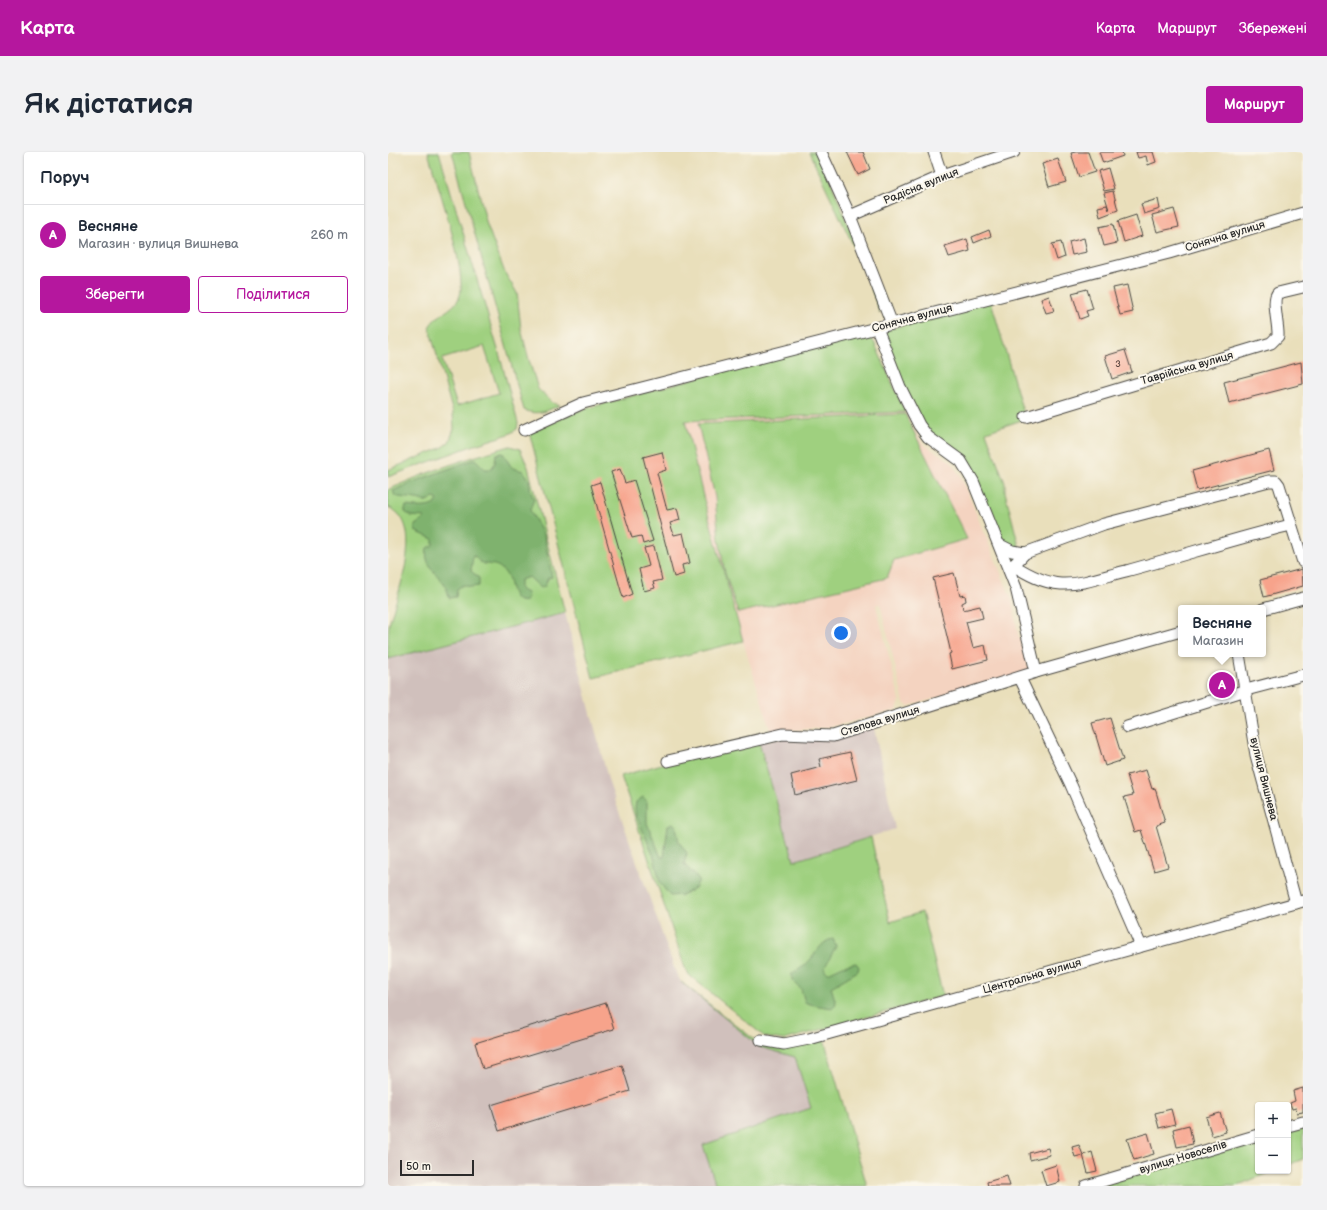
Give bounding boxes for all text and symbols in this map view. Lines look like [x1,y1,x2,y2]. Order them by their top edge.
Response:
text: Карта [20,17,74,40]
text: Карта [1096,20,1135,37]
text: Маршрут [1157,20,1217,37]
text: Збережені [1239,20,1307,37]
button: Маршрут [1206,86,1303,123]
text: Як дістатися [24,88,193,121]
street label: Радісна вулиця [882,165,960,207]
text: Поруч [40,168,90,188]
text: Весняне [78,217,138,236]
street label: Сонячна вулиця [1184,218,1266,254]
text: A [49,227,57,243]
text: 260 m [310,227,348,243]
text: Магазин · вулиця Вишнева [78,236,239,252]
button: Зберегти [40,276,190,313]
button: Поділитися [198,276,348,313]
street label: Сонячна вулиця [870,301,954,335]
street label: Таврійська вулиця [1139,349,1235,387]
house number: 3 [1115,359,1121,370]
popup [1178,605,1266,657]
text: Весняне [1192,614,1252,633]
your location [831,623,851,643]
text: Магазин [1192,633,1244,649]
pin: A [1209,670,1235,700]
street label: Степова вулиця [839,703,921,739]
street label: вулиця Вишнева [1247,736,1281,822]
street label: Центральна вулиця [981,956,1083,996]
map controls [1255,1102,1291,1174]
button: + [1255,1102,1291,1138]
street label: вулиця Новоселів [1138,1137,1228,1176]
button: − [1255,1138,1291,1174]
scale bar [400,1158,474,1177]
text: 50 m [406,1160,431,1173]

